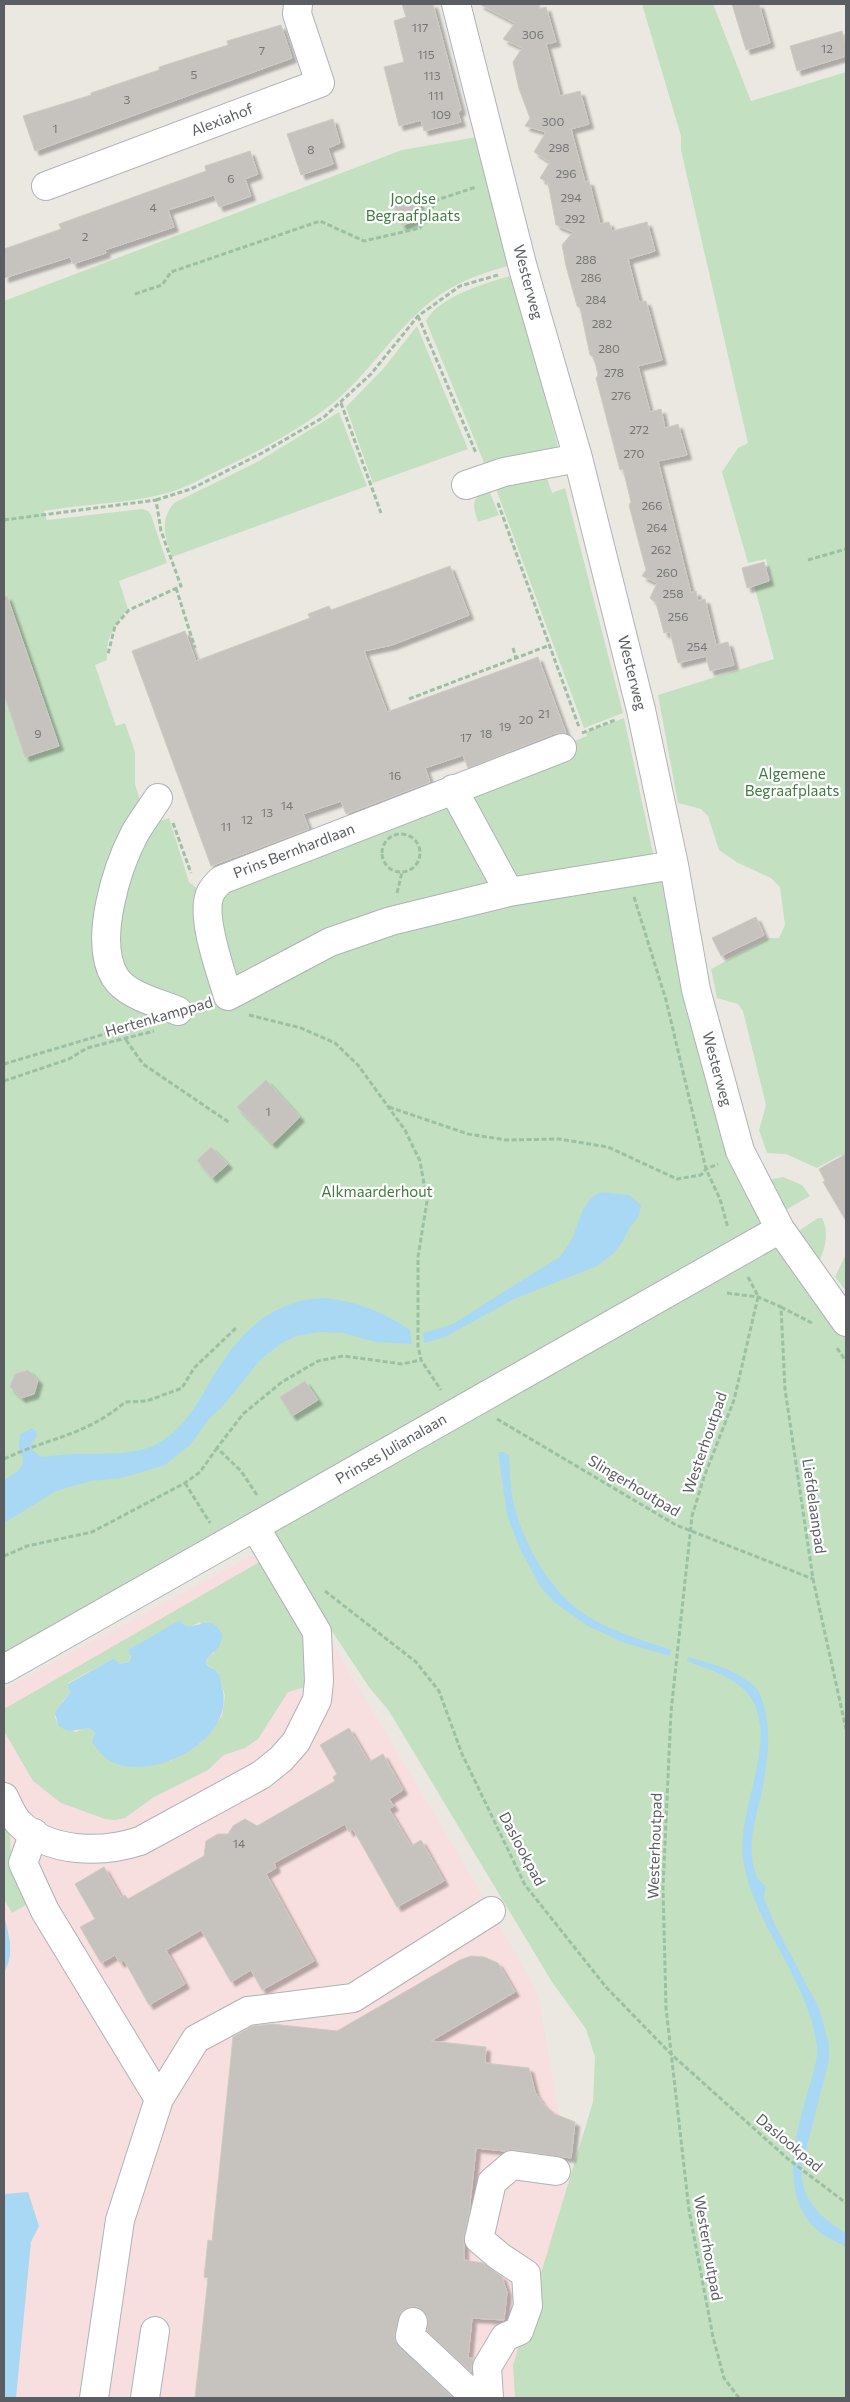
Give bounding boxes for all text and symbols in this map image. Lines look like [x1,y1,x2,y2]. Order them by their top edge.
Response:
house number: 117 [412,20,428,34]
house number: 306 [522,27,544,41]
house number: 12 [821,41,833,55]
house number: 7 [259,43,265,57]
house number: 115 [417,47,435,61]
house number: 5 [191,67,198,81]
house number: 113 [423,68,441,82]
house number: 111 [428,88,444,102]
house number: 3 [124,92,131,106]
street label: Alexiahof [188,99,255,139]
house number: 109 [431,107,451,121]
house number: 300 [542,114,564,128]
house number: 1 [52,121,58,135]
house number: 298 [548,140,570,154]
house number: 8 [307,142,315,156]
house number: 296 [555,166,577,180]
house number: 6 [227,171,235,185]
park label: Joodse Begraafplaats [366,189,460,224]
house number: 294 [560,190,582,204]
house number: 4 [149,200,157,214]
house number: 292 [565,211,586,225]
house number: 2 [82,229,89,243]
street label: Westerweg [510,242,548,321]
house number: 288 [575,252,597,266]
house number: 286 [580,270,602,284]
house number: 284 [585,292,607,306]
house number: 282 [592,316,613,330]
house number: 280 [598,341,620,355]
house number: 278 [604,365,624,379]
house number: 276 [611,388,631,402]
house number: 272 [629,422,649,436]
house number: 270 [624,446,645,460]
house number: 266 [641,498,663,512]
house number: 264 [646,520,668,534]
house number: 262 [651,542,672,556]
house number: 260 [656,565,678,579]
house number: 258 [663,586,683,600]
house number: 256 [668,609,688,623]
street label: Westerweg [615,633,651,712]
house number: 254 [687,639,707,653]
house number: 21 [538,706,550,720]
house number: 20 [519,712,533,726]
house number: 19 [499,719,511,733]
house number: 9 [34,726,42,740]
house number: 18 [480,726,492,740]
house number: 17 [460,730,472,744]
park label: Algemene Begraafplaats [745,764,839,799]
house number: 16 [389,768,401,782]
house number: 14 [281,798,293,812]
house number: 13 [261,805,273,819]
house number: 12 [241,812,253,826]
house number: 11 [221,819,231,833]
street label: Prins Bernhardlaan [230,819,357,882]
street label: Hertenkamppad [103,992,215,1040]
street label: Westerweg [699,1029,737,1108]
house number: 1 [265,1104,271,1118]
park label: Alkmaarderhout [321,1182,433,1200]
street label: Westerhoutpad [678,1389,730,1496]
street label: Prinses Julianalaan [332,1409,449,1487]
street label: Slingerhoutpad [585,1451,684,1520]
street label: Liefdelaanpad [799,1457,831,1555]
street label: Westerhoutpad [643,1793,665,1899]
street label: Daslookpad [496,1809,550,1889]
house number: 14 [233,1836,245,1850]
street label: Daslookpad [753,2109,826,2175]
street label: Westerhoutpad [691,2194,727,2302]

